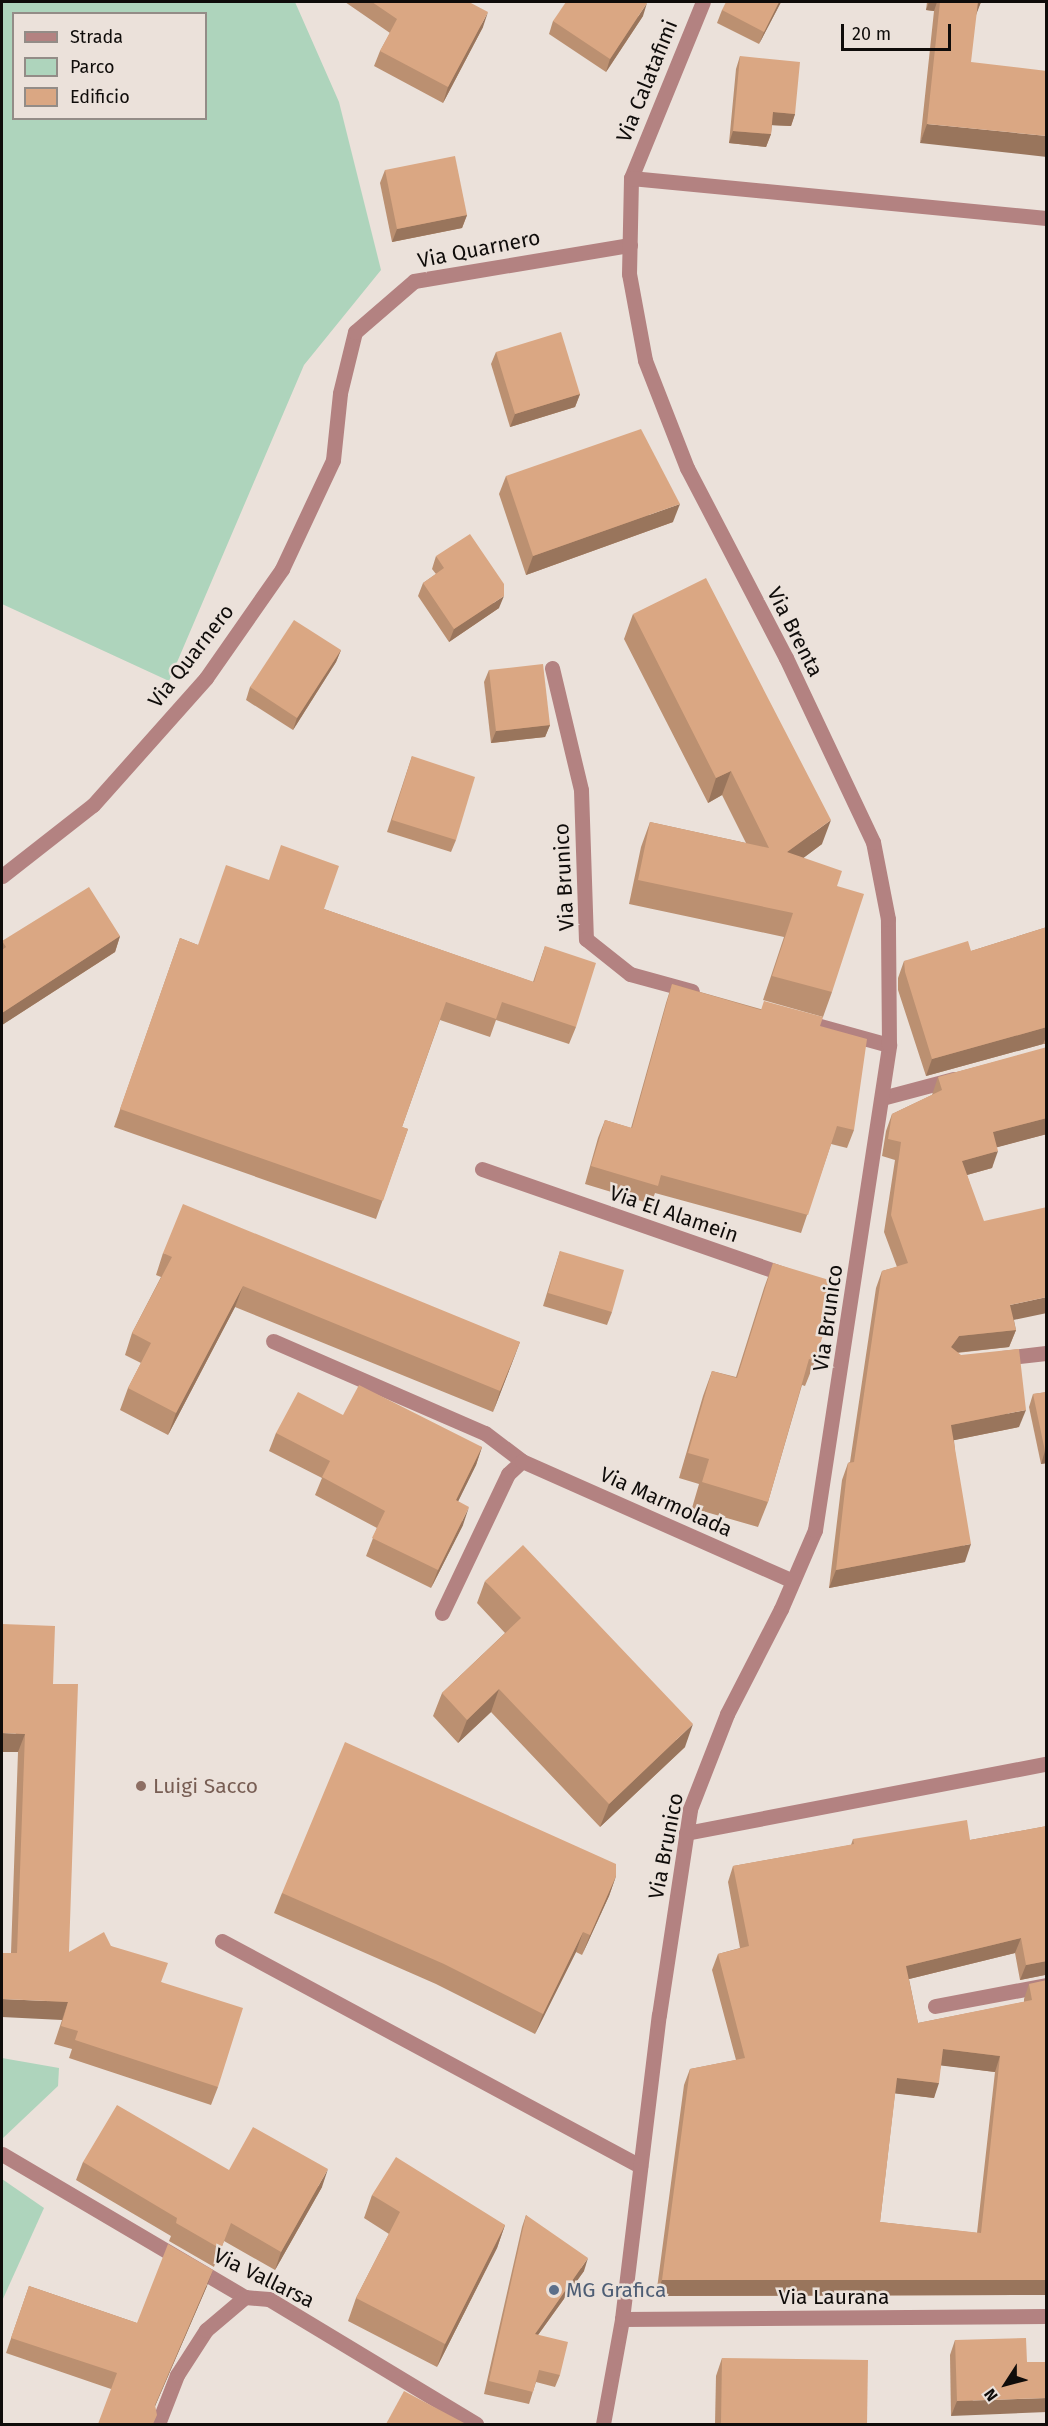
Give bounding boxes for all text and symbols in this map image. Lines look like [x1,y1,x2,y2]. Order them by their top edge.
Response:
legend [12,12,207,120]
scale bar [844,12,954,50]
street label: Via Calatafimi [611,16,683,146]
text: 20 m [852,23,891,45]
text: Strada [70,26,123,48]
text: Parco [70,56,114,78]
text: Edificio [70,86,130,108]
street label: Via Quarnero [416,225,542,273]
street label: Via Brenta [762,583,828,681]
street label: Via Quarnero [143,599,239,713]
street label: Via Brunico [549,823,579,931]
street label: Via El Alamein [606,1180,742,1248]
street label: Via Brunico [808,1263,848,1373]
street label: Via Marmolada [596,1462,736,1542]
place label: Luigi Sacco [153,1773,258,1799]
marker: Luigi Sacco [134,1779,148,1793]
street label: Via Brunico [643,1791,689,1901]
street label: Via Vallarsa [209,2243,319,2313]
place label: MG Grafica [566,2277,666,2303]
marker: MG Grafica [547,2283,561,2297]
street label: Via Laurana [778,2284,890,2310]
north arrow [976,2354,1036,2414]
text: N [980,2385,1002,2405]

